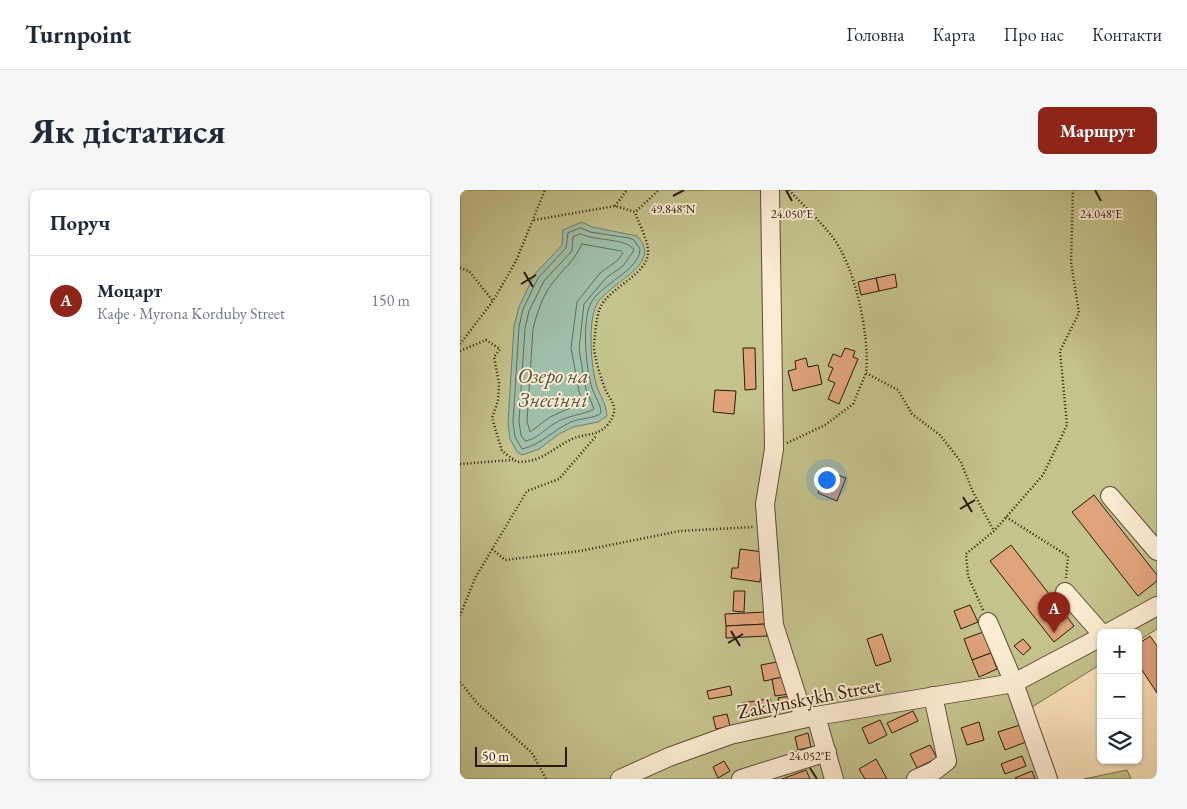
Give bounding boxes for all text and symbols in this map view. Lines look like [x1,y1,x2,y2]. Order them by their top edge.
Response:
text: Turnpoint [25,19,131,50]
text: Головна [847,23,904,46]
text: Карта [932,23,975,46]
text: Про нас [1003,23,1064,46]
text: Контакти [1092,23,1162,46]
button: Маршрут [1038,107,1157,154]
text: Як дістатися [30,108,225,153]
text: 49.848°N [651,201,696,217]
text: 24.050°E [771,206,813,222]
text: 24.048°E [1080,206,1122,222]
text: Поруч [50,209,110,236]
text: Моцарт [97,278,162,303]
text: A [60,290,72,311]
text: 150 m [371,290,410,311]
text: Кафе · Myrona Korduby Street [97,303,285,324]
water label: Озеро на Знесінні [517,362,589,413]
your location [814,467,840,493]
pin: A [1038,592,1070,633]
map controls [1097,629,1142,764]
button: + [1097,629,1142,674]
street label: Zaklynskykh Street [735,671,884,725]
button: − [1097,674,1142,719]
button: layers [1097,719,1142,764]
scale bar [475,744,568,767]
text: 50 m [482,747,509,765]
text: 24.052°E [789,748,831,764]

